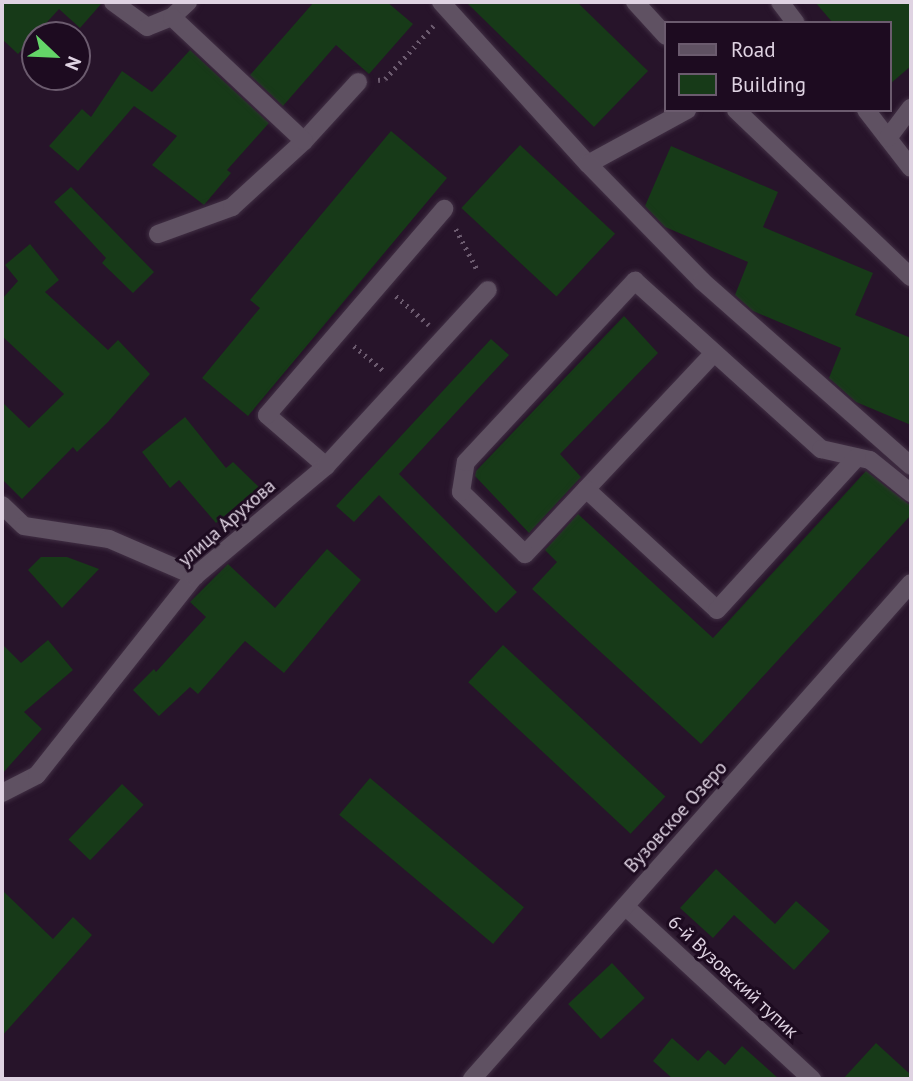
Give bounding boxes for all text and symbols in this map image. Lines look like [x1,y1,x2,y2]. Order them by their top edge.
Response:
north arrow [21,21,91,91]
legend [664,21,892,112]
text: Road [731,36,775,63]
text: N [60,53,87,74]
text: Building [731,71,806,98]
street label: улица Арухова [174,474,280,572]
street label: Вузовское Озеро [620,757,732,877]
street label: 6-й Вузовский тупик [663,911,803,1043]

